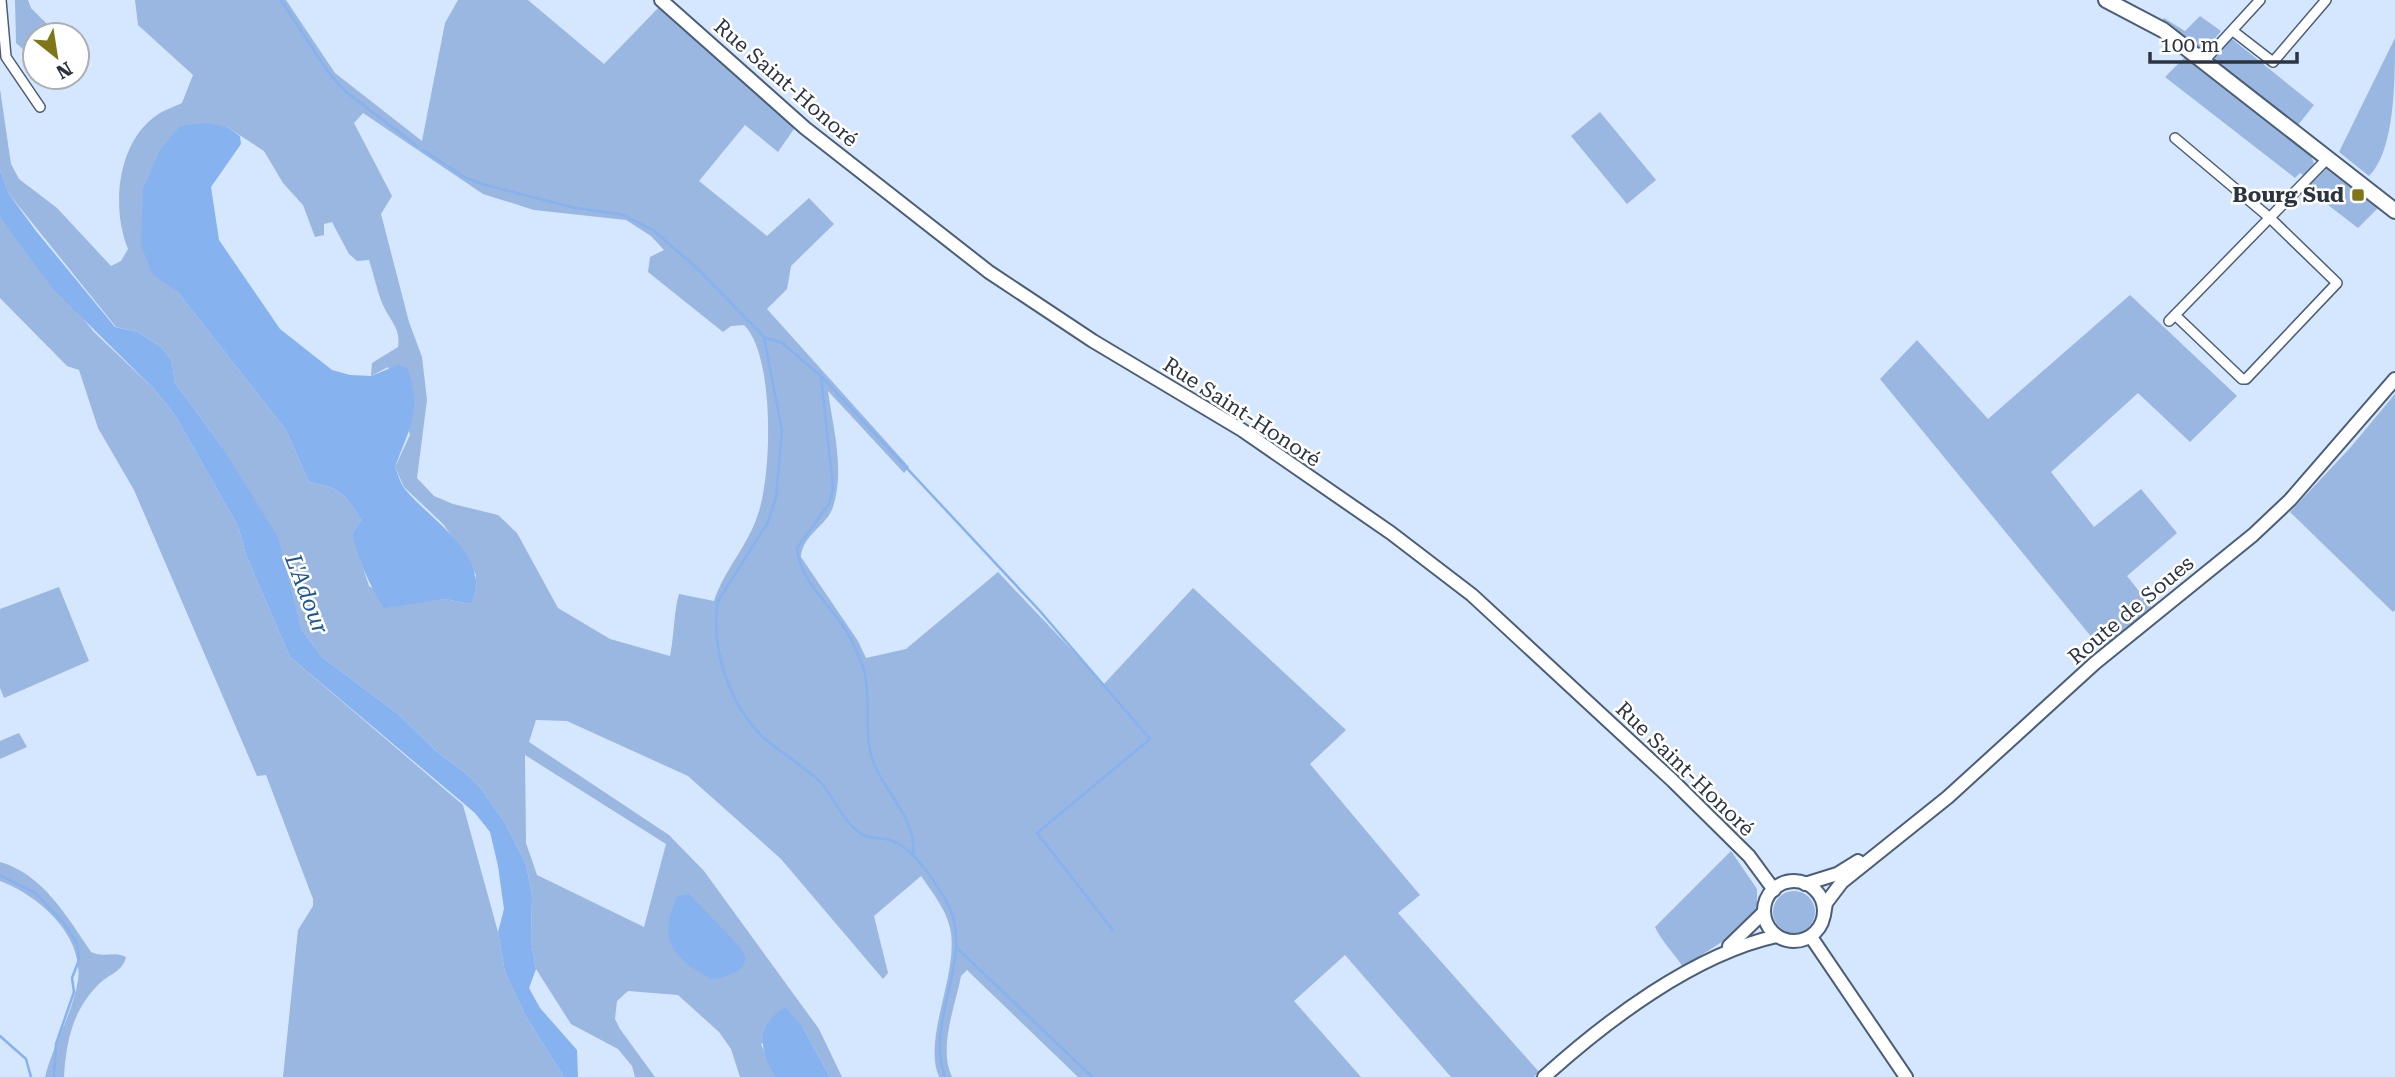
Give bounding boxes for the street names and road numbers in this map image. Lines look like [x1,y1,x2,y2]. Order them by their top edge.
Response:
street label: Rue Saint-Honoré [709,14,863,152]
street label: Rue Saint-Honoré [1159,352,1325,472]
street label: Route de Soues [2064,551,2198,669]
street label: Rue Saint-Honoré [1611,697,1759,841]

